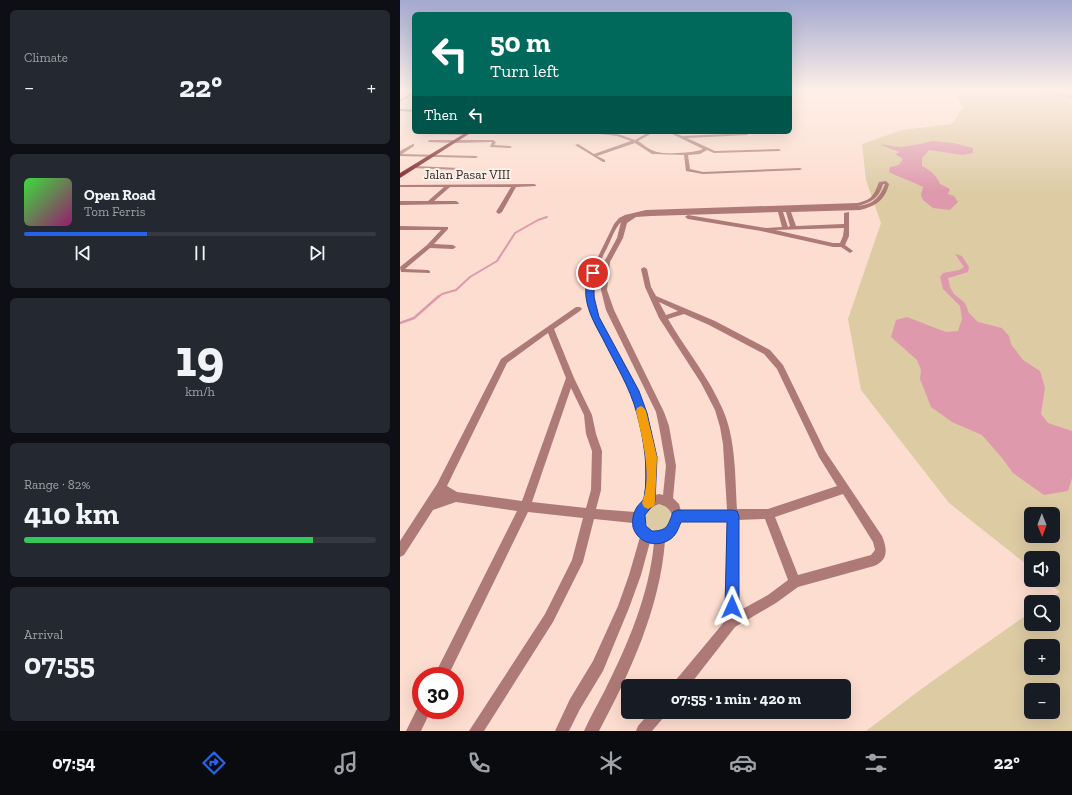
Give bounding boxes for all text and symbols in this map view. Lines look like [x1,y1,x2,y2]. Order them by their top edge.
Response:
text: 50 m [490,26,551,59]
icon: left [424,28,476,80]
text: Climate [24,50,68,65]
text: Turn left [490,60,559,82]
text: 22° [179,69,222,105]
text: − [24,74,34,101]
text: + [367,74,376,101]
icon: left [465,104,487,126]
text: Then [424,106,457,124]
street label: Jalan Pasar VIII [424,167,510,182]
text: Open Road [84,186,156,204]
text: Tom Ferris [84,204,145,219]
icon: previous [72,242,94,264]
icon: pause [189,242,211,264]
icon: next [306,242,328,264]
pin [576,256,610,290]
icon: arrive [582,262,604,284]
text: 19 [176,327,224,389]
text: km/h [185,384,215,399]
text: Range · 82% [24,477,90,492]
text: 410 km [24,496,119,532]
north arrow [1024,507,1060,543]
map controls [1024,507,1060,719]
button: sound [1024,551,1060,587]
position arrow [711,586,753,628]
button: search [1024,595,1060,631]
text: Arrival [24,627,63,642]
button: + [1024,639,1060,675]
text: 07:55 [24,646,95,682]
speed limit sign: 30 [412,667,464,719]
button: − [1024,683,1060,719]
text: 07:55 · 1 min · 420 m [671,690,801,708]
icon: directions [200,749,228,777]
icon: music [332,749,360,777]
icon: phone [465,749,493,777]
icon: climate [597,749,625,777]
icon: car [729,749,757,777]
icon: filters [862,749,890,777]
text: 07:54 [52,752,96,774]
text: 22° [994,752,1020,774]

